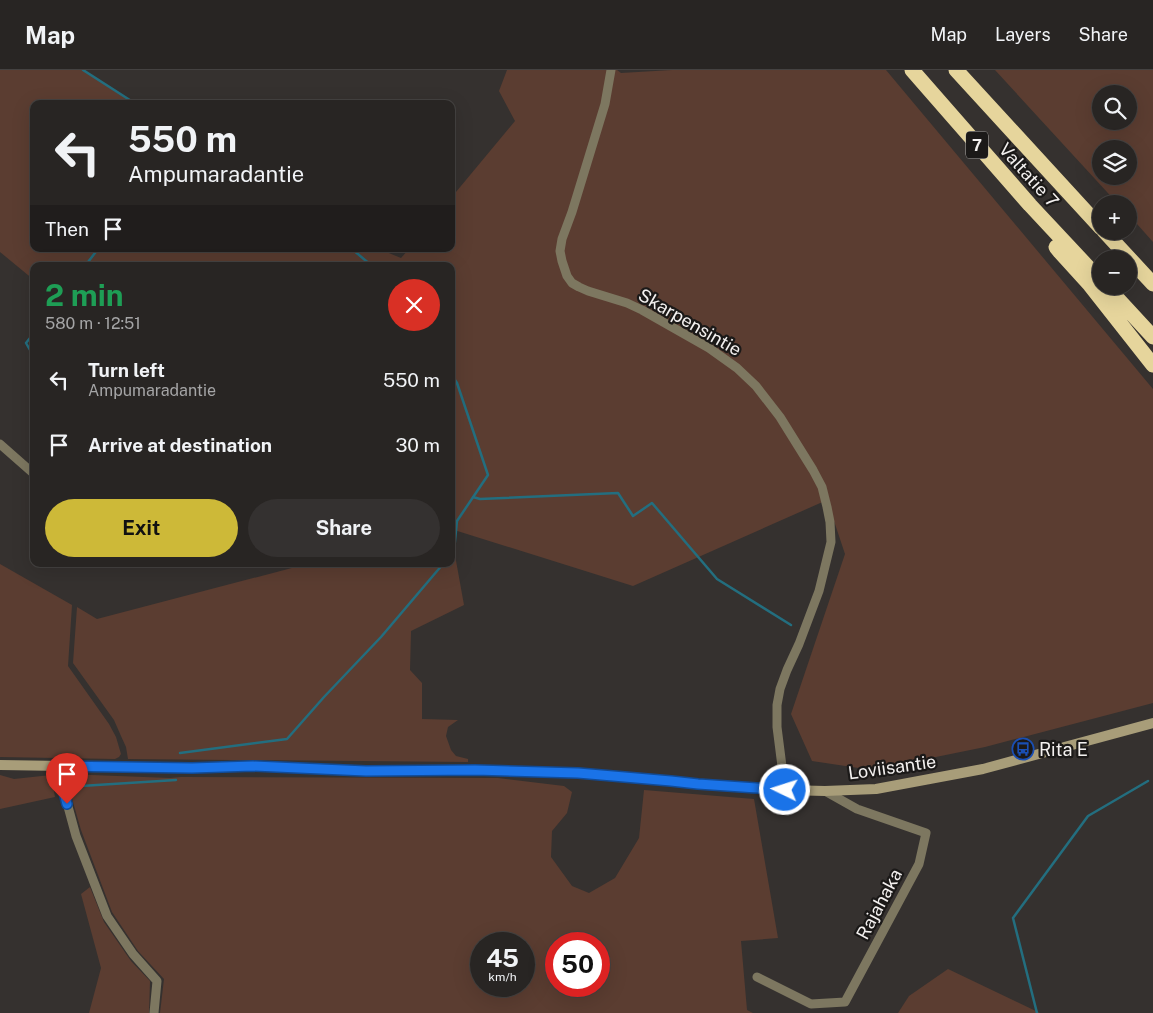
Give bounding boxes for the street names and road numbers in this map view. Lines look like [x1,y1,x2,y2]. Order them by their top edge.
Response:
road number: 7 [966,132,988,158]
street label: Valtatie 7 [995,139,1063,211]
street label: Skarpensintie [635,284,745,360]
street label: Loviisantie [847,750,937,784]
street label: Rajahaka [852,865,906,943]

